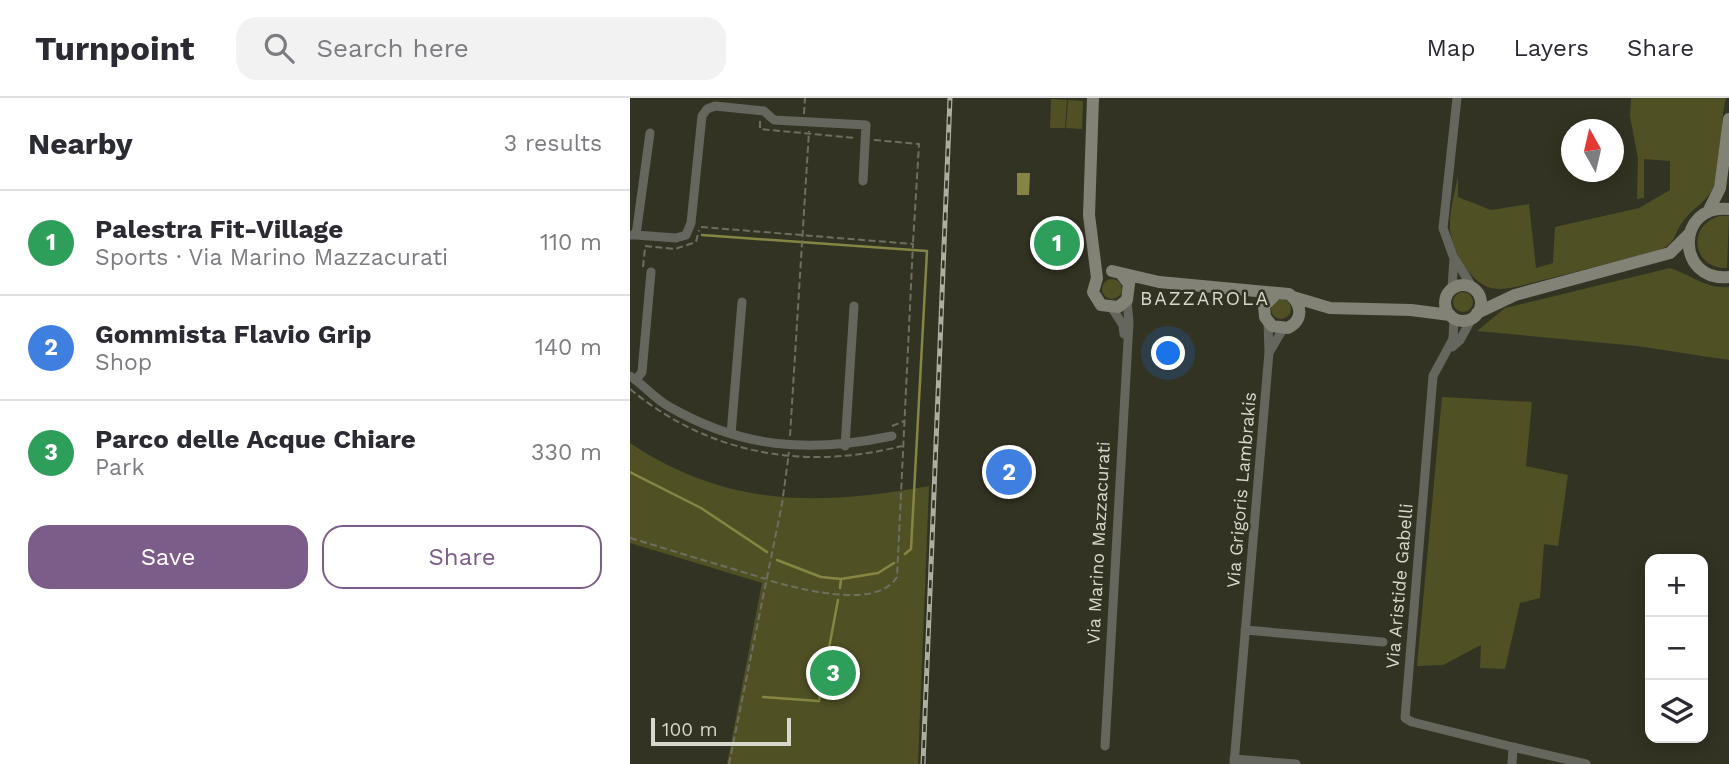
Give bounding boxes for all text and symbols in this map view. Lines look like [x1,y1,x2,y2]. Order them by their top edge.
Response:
search box [236,17,726,80]
text: Turnpoint [35,29,194,68]
icon: search [260,29,298,67]
text: Search here [316,33,469,63]
text: Map [1427,34,1475,62]
text: Layers [1513,34,1589,62]
text: Share [1627,34,1694,62]
north arrow [1561,119,1624,182]
text: Nearby [28,126,133,161]
text: 3 results [504,130,602,157]
text: Palestra Fit-Village [95,214,343,244]
pin: 1 [1034,217,1080,269]
text: 1 [46,229,56,256]
text: 110 m [540,229,602,256]
text: Sports · Via Marino Mazzacurati [95,244,448,271]
district label: BAZZAROLA [1140,287,1270,310]
text: Gommista Flavio Grip [95,319,372,349]
text: 2 [44,334,58,361]
text: 140 m [535,334,602,361]
your location [1151,336,1185,370]
text: Shop [95,349,152,376]
street label: Via Grigoris Lambrakis [1222,391,1260,589]
text: Parco delle Acque Chiare [95,424,416,454]
text: 3 [44,439,58,466]
text: 330 m [531,439,602,466]
street label: Via Marino Mazzacurati [1082,441,1114,645]
pin: 2 [986,446,1032,498]
text: Park [95,454,144,481]
street label: Via Aristide Gabelli [1381,502,1417,670]
button: Save [28,525,308,589]
button: Share [322,525,602,589]
map controls [1645,554,1708,743]
button: + [1645,554,1708,617]
button: − [1645,617,1708,680]
pin: 3 [810,647,856,699]
button: layers [1645,680,1708,743]
scale bar [651,715,791,747]
text: 100 m [662,718,718,741]

